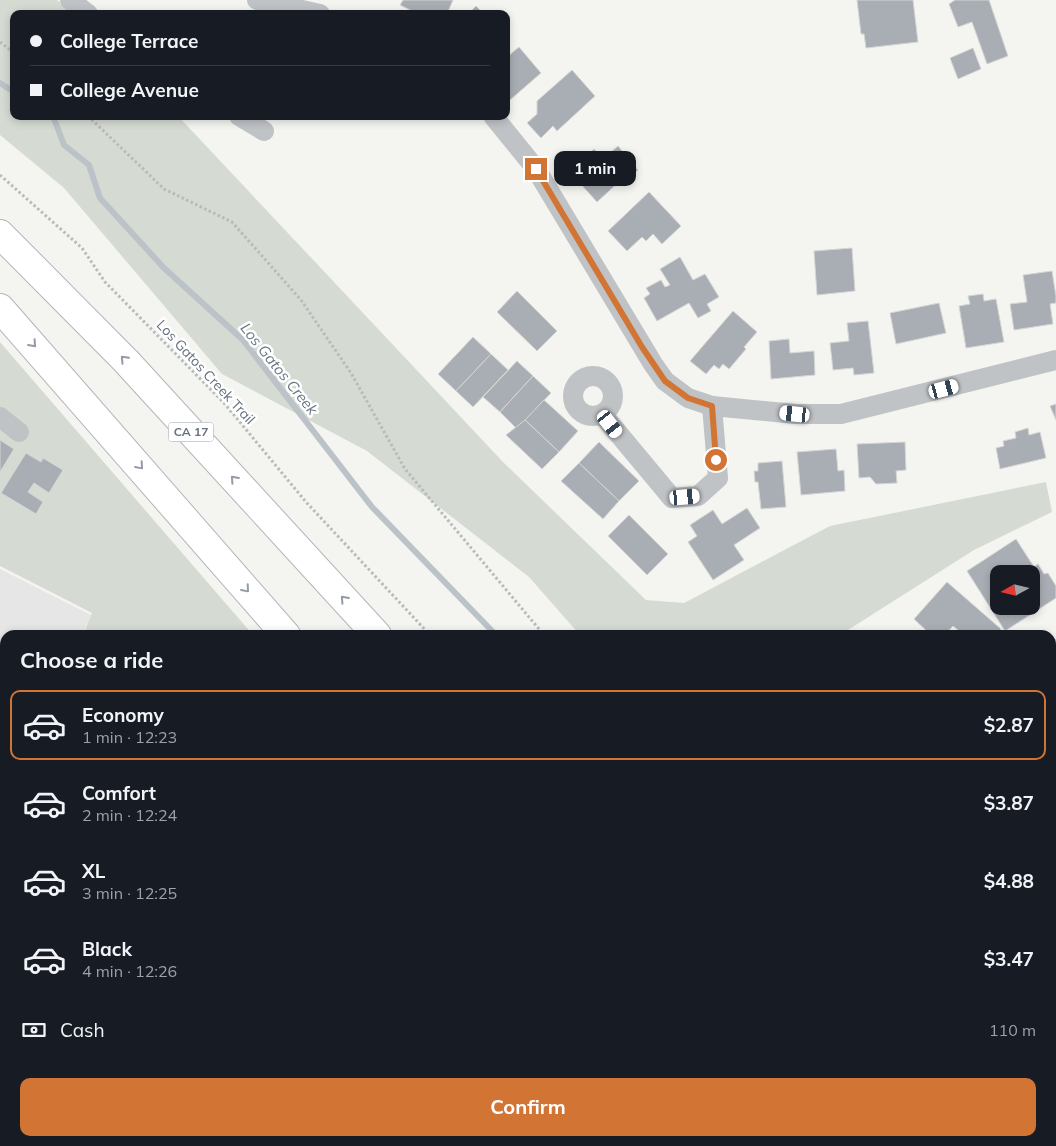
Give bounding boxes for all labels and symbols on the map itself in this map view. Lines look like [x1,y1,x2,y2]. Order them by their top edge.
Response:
callout: 1 min [554,152,636,186]
route end [525,158,547,180]
street label: Los Gatos Creek Trail [153,316,259,428]
water label: Los Gatos Creek [237,319,323,419]
one-way arrow [27,339,36,348]
one-way arrow [121,356,130,365]
car [927,378,960,400]
car [779,405,810,423]
car [594,408,625,440]
road number: CA 17 [168,422,214,442]
route start [705,449,727,471]
one-way arrow [134,461,143,470]
one-way arrow [231,476,240,485]
car [669,488,700,506]
north arrow [990,565,1040,615]
one-way arrow [241,583,249,592]
one-way arrow [341,596,350,605]

